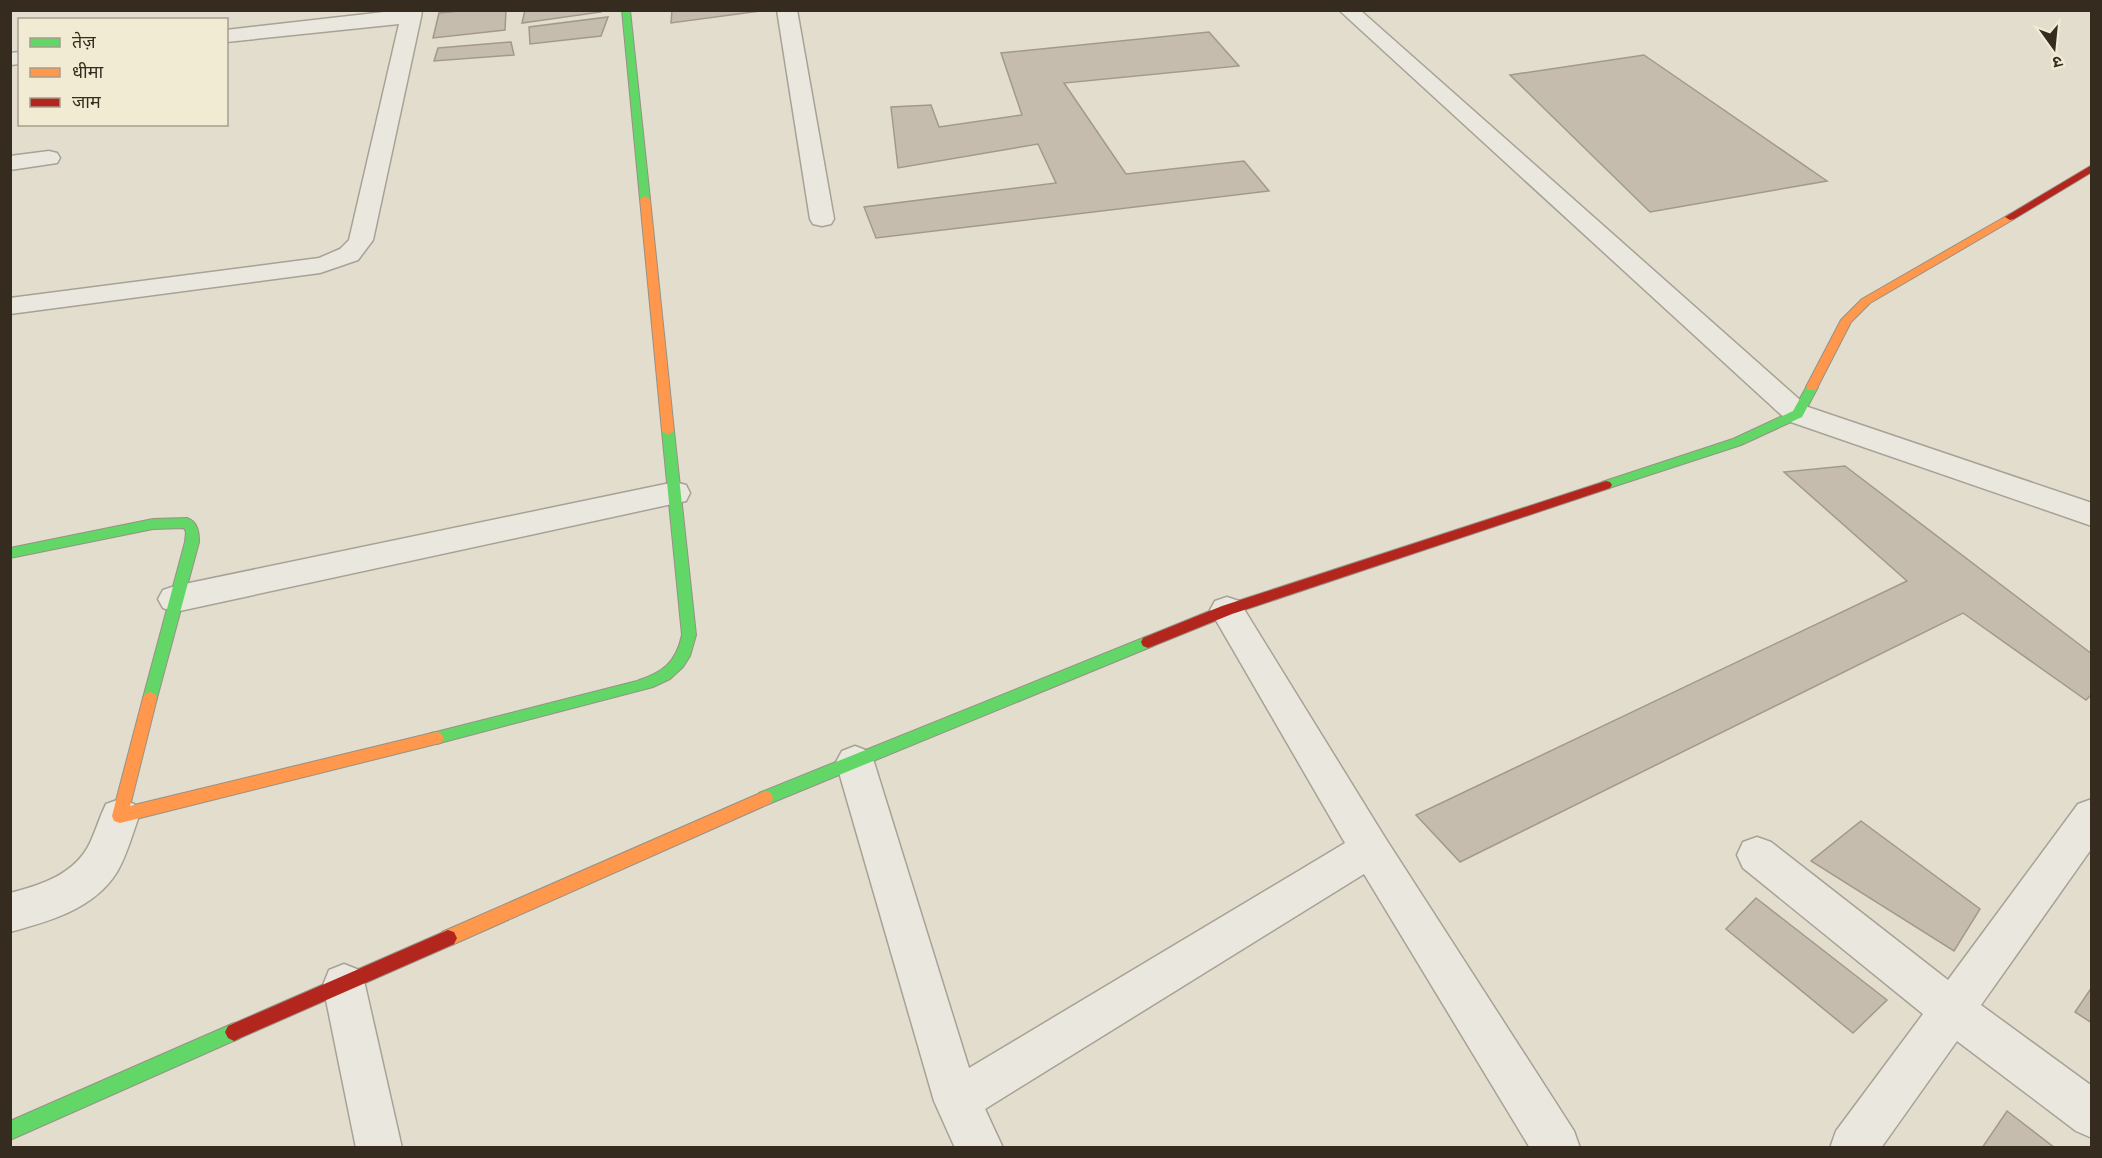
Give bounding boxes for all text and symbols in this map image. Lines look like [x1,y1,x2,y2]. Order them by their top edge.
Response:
legend [18,18,228,126]
north arrow [2024,18,2084,78]
text: तेज़ [72,31,96,52]
text: उ [2050,53,2064,72]
text: धीमा [72,62,103,82]
text: जाम [72,92,102,112]

